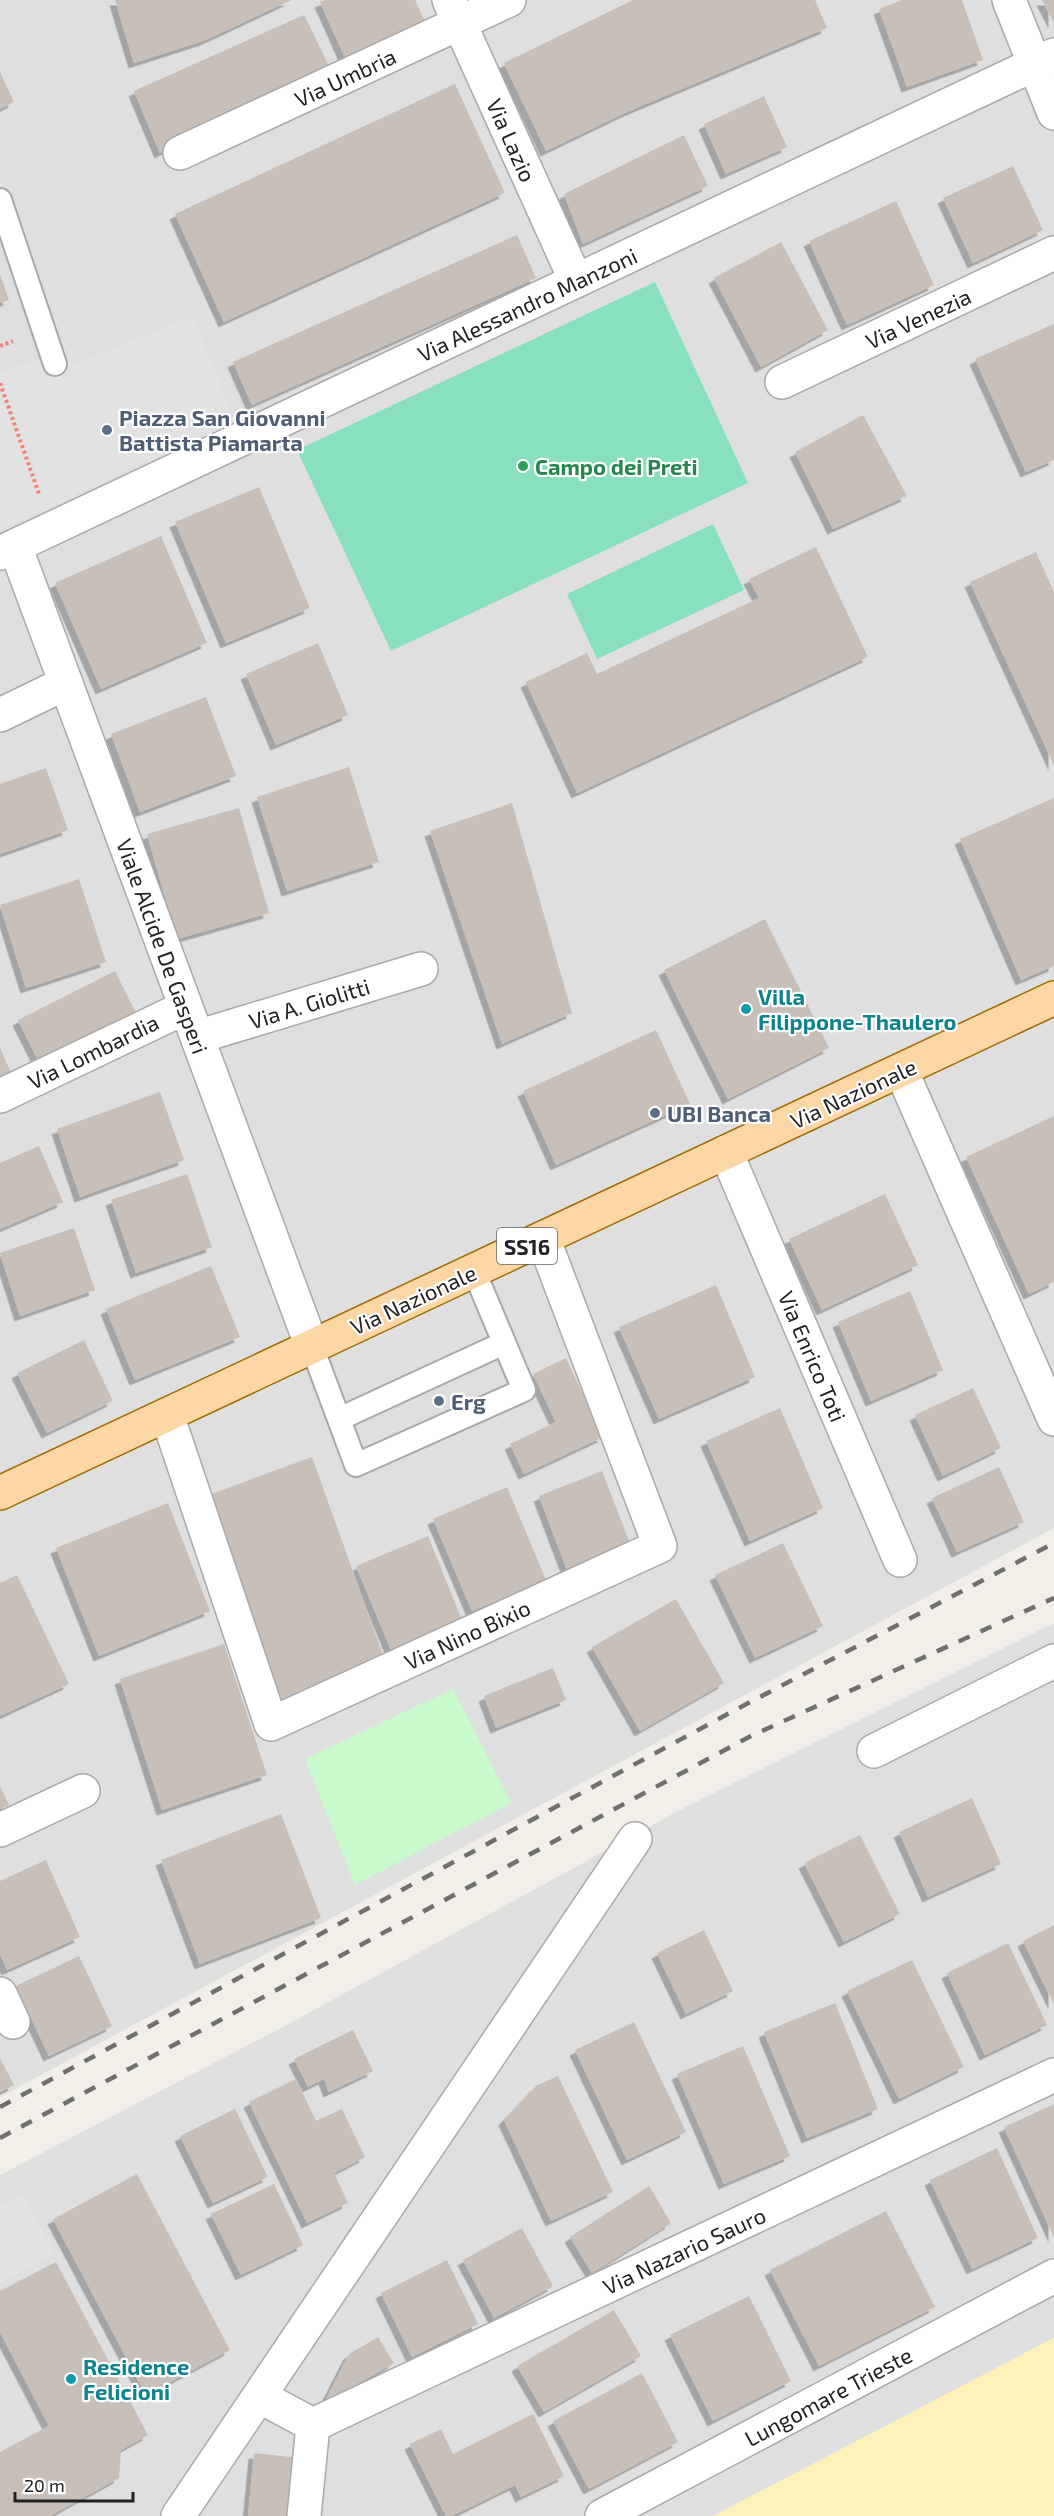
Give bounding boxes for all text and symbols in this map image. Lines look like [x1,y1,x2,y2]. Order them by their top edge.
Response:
street label: Via Umbria [290,42,400,112]
street label: Via Lazio [482,94,542,186]
street label: Via Alessandro Manzoni [413,242,641,366]
street label: Via Venezia [861,282,975,354]
place label: Piazza San Giovanni Battista Piamarta [119,404,326,455]
marker: Piazza San Giovanni Battista Piamarta [100,423,114,437]
place label: Campo dei Preti [535,453,697,479]
marker: Campo dei Preti [516,459,530,473]
street label: Viale Alcide De Gasperi [112,835,214,1057]
street label: Via A. Giolitti [245,972,373,1034]
place label: Villa Filippone-Thaulero [758,983,956,1034]
marker: Villa Filippone-Thaulero [739,1002,753,1016]
street label: Via Lombardia [23,1008,163,1094]
street label: Via Nazionale [786,1053,920,1133]
place label: UBI Banca [667,1100,771,1126]
marker: UBI Banca [648,1106,662,1120]
road number: SS16 [497,1228,557,1264]
street label: Via Nazionale [346,1259,480,1339]
street label: Via Enrico Toti [774,1287,852,1425]
place label: Erg [451,1388,486,1414]
marker: Erg [432,1394,446,1408]
street label: Via Nino Bixio [400,1594,534,1674]
street label: Via Nazario Sauro [599,2201,769,2299]
street label: Lungomare Trieste [740,2341,916,2451]
place label: Residence Felicioni [83,2353,190,2404]
marker: Residence Felicioni [64,2372,78,2386]
scale bar [15,2465,134,2503]
text: 20 m [24,2474,65,2496]

